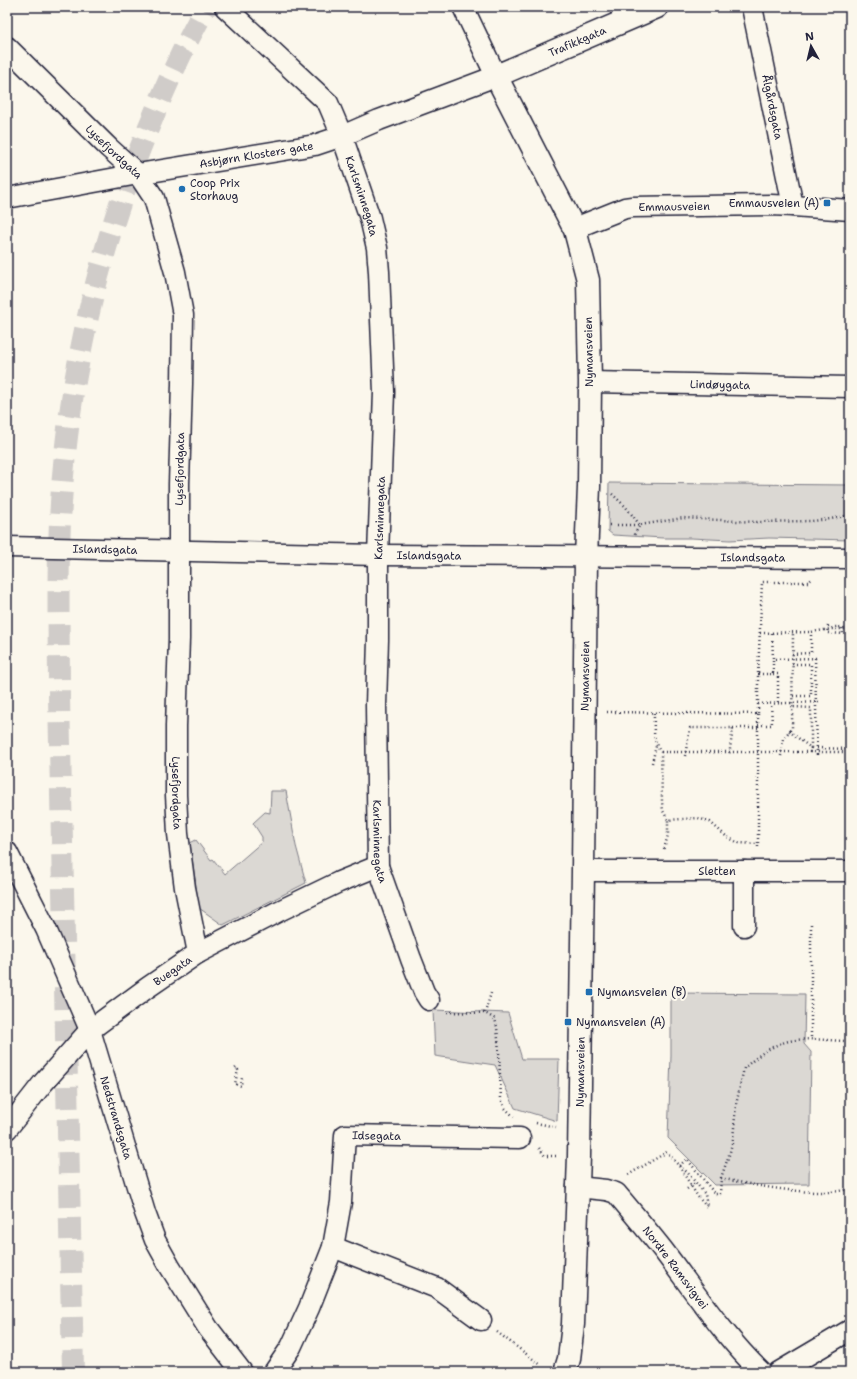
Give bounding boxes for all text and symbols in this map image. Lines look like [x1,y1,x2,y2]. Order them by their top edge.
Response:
street label: Trafikkgata [546,22,608,60]
north arrow [791,26,831,66]
text: N [804,29,815,45]
street label: Ålgårdsgata [759,73,787,141]
street label: Lysefjordgata [82,121,147,182]
street label: Asbjørn Klosters gate [198,138,314,171]
street label: Karlsminnegata [342,154,382,238]
place label: Coop Prix Storhaug [190,176,240,204]
marker: Coop Prix Storhaug [177,184,187,194]
place label: Emmausveien (A) [729,196,819,211]
street label: Emmausveien [638,198,710,214]
marker: Emmausveien (A) [822,198,832,208]
street label: Nymansveien [581,316,597,387]
street label: Lindøygata [690,376,750,393]
street label: Lysefjordgata [172,432,188,506]
street label: Karlsminnegata [371,476,389,560]
street label: Islandsgata [72,541,138,557]
street label: Islandsgata [396,548,462,563]
street label: Islandsgata [720,550,786,565]
street label: Nymansveien [577,640,593,711]
street label: Lysefjordgata [168,756,185,830]
street label: Karlsminnegata [370,800,391,885]
street label: Sletten [698,864,736,879]
street label: Buegata [150,952,195,989]
place label: Nymansveien (B) [597,985,686,1000]
marker: Nymansveien (B) [584,987,594,997]
place label: Nymansveien (A) [576,1015,665,1030]
marker: Nymansveien (A) [563,1017,573,1027]
street label: Nymansveien [572,1036,588,1107]
street label: Nedstrandsgata [97,1074,136,1161]
street label: Idsegata [352,1128,401,1143]
street label: Nordre Ramsvigvei [639,1223,712,1312]

